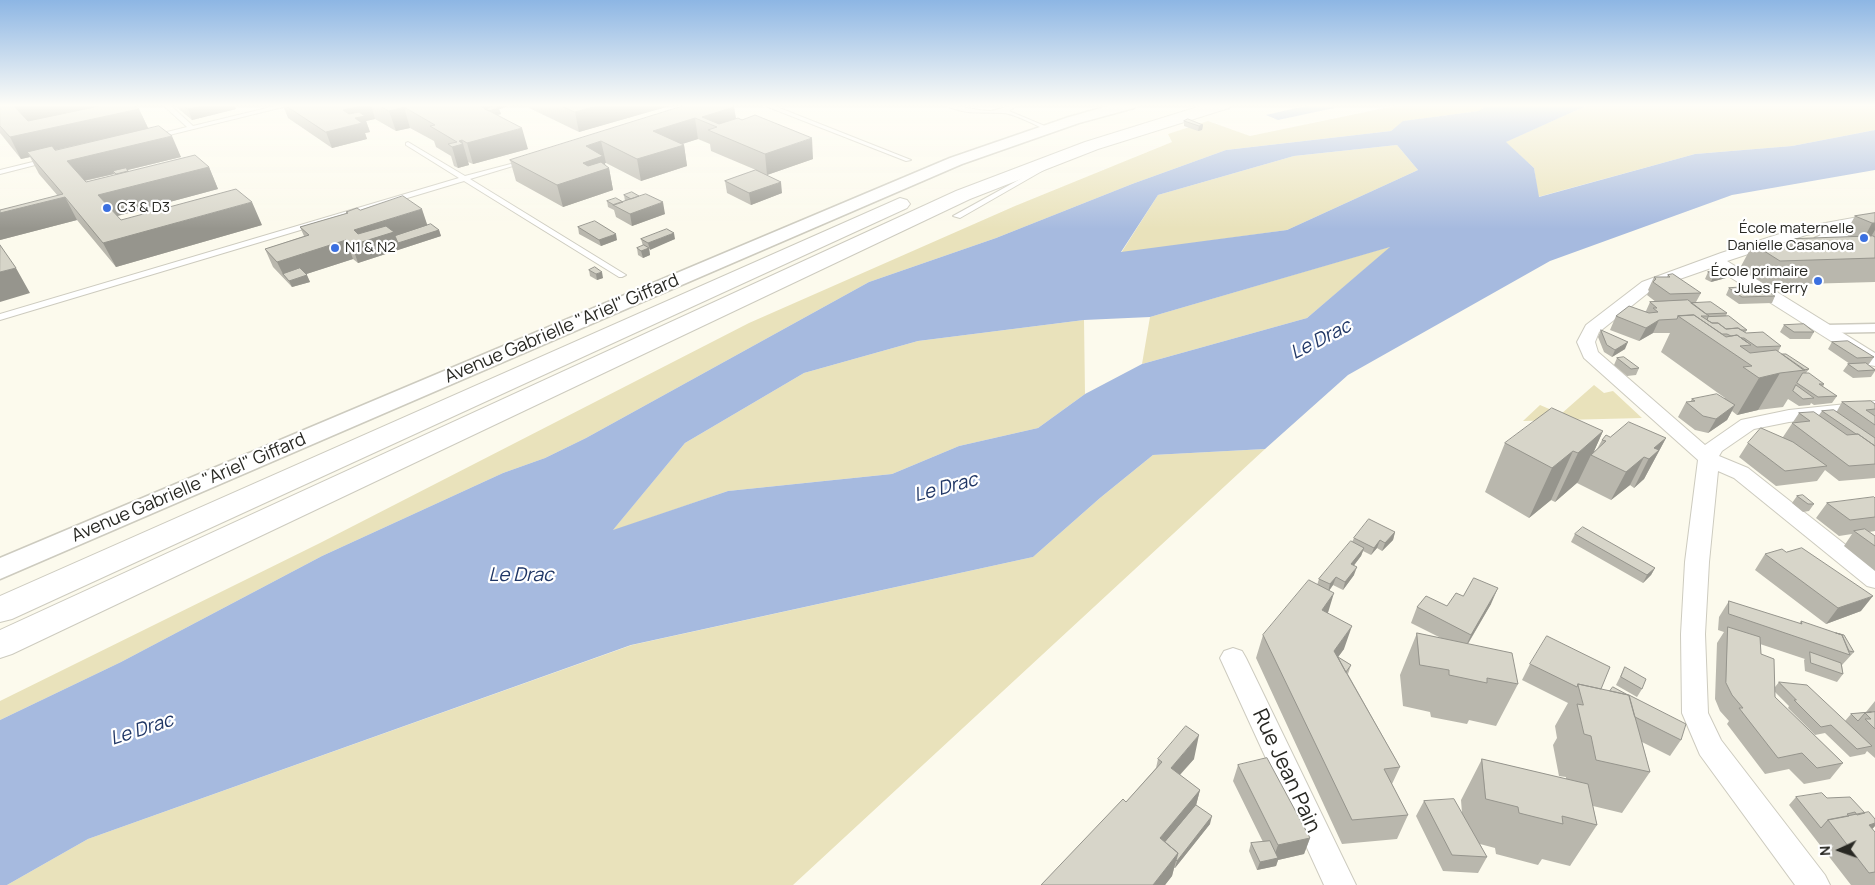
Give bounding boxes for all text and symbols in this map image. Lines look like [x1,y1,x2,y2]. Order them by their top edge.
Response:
place label: C3 & D3 [117,199,170,217]
marker: C3 & D3 [101,202,113,214]
place label: École maternelle Danielle Casanova [1727,220,1854,255]
marker: École maternelle Danielle Casanova [1858,232,1870,244]
place label: N1 & N2 [345,239,396,257]
marker: N1 & N2 [329,242,341,254]
place label: École primaire Jules Ferry [1711,263,1808,298]
street label: Avenue Gabrielle "Ariel" Giffard [442,270,682,388]
marker: École primaire Jules Ferry [1812,275,1824,287]
water label: Le Drac [1287,315,1355,365]
street label: Avenue Gabrielle "Ariel" Giffard [69,429,309,547]
water label: Le Drac [912,469,980,507]
water label: Le Drac [489,565,553,587]
street label: Rue Jean Pain [1246,705,1326,837]
water label: Le Drac [108,709,176,751]
north arrow [1815,825,1865,875]
text: N [1815,845,1834,856]

